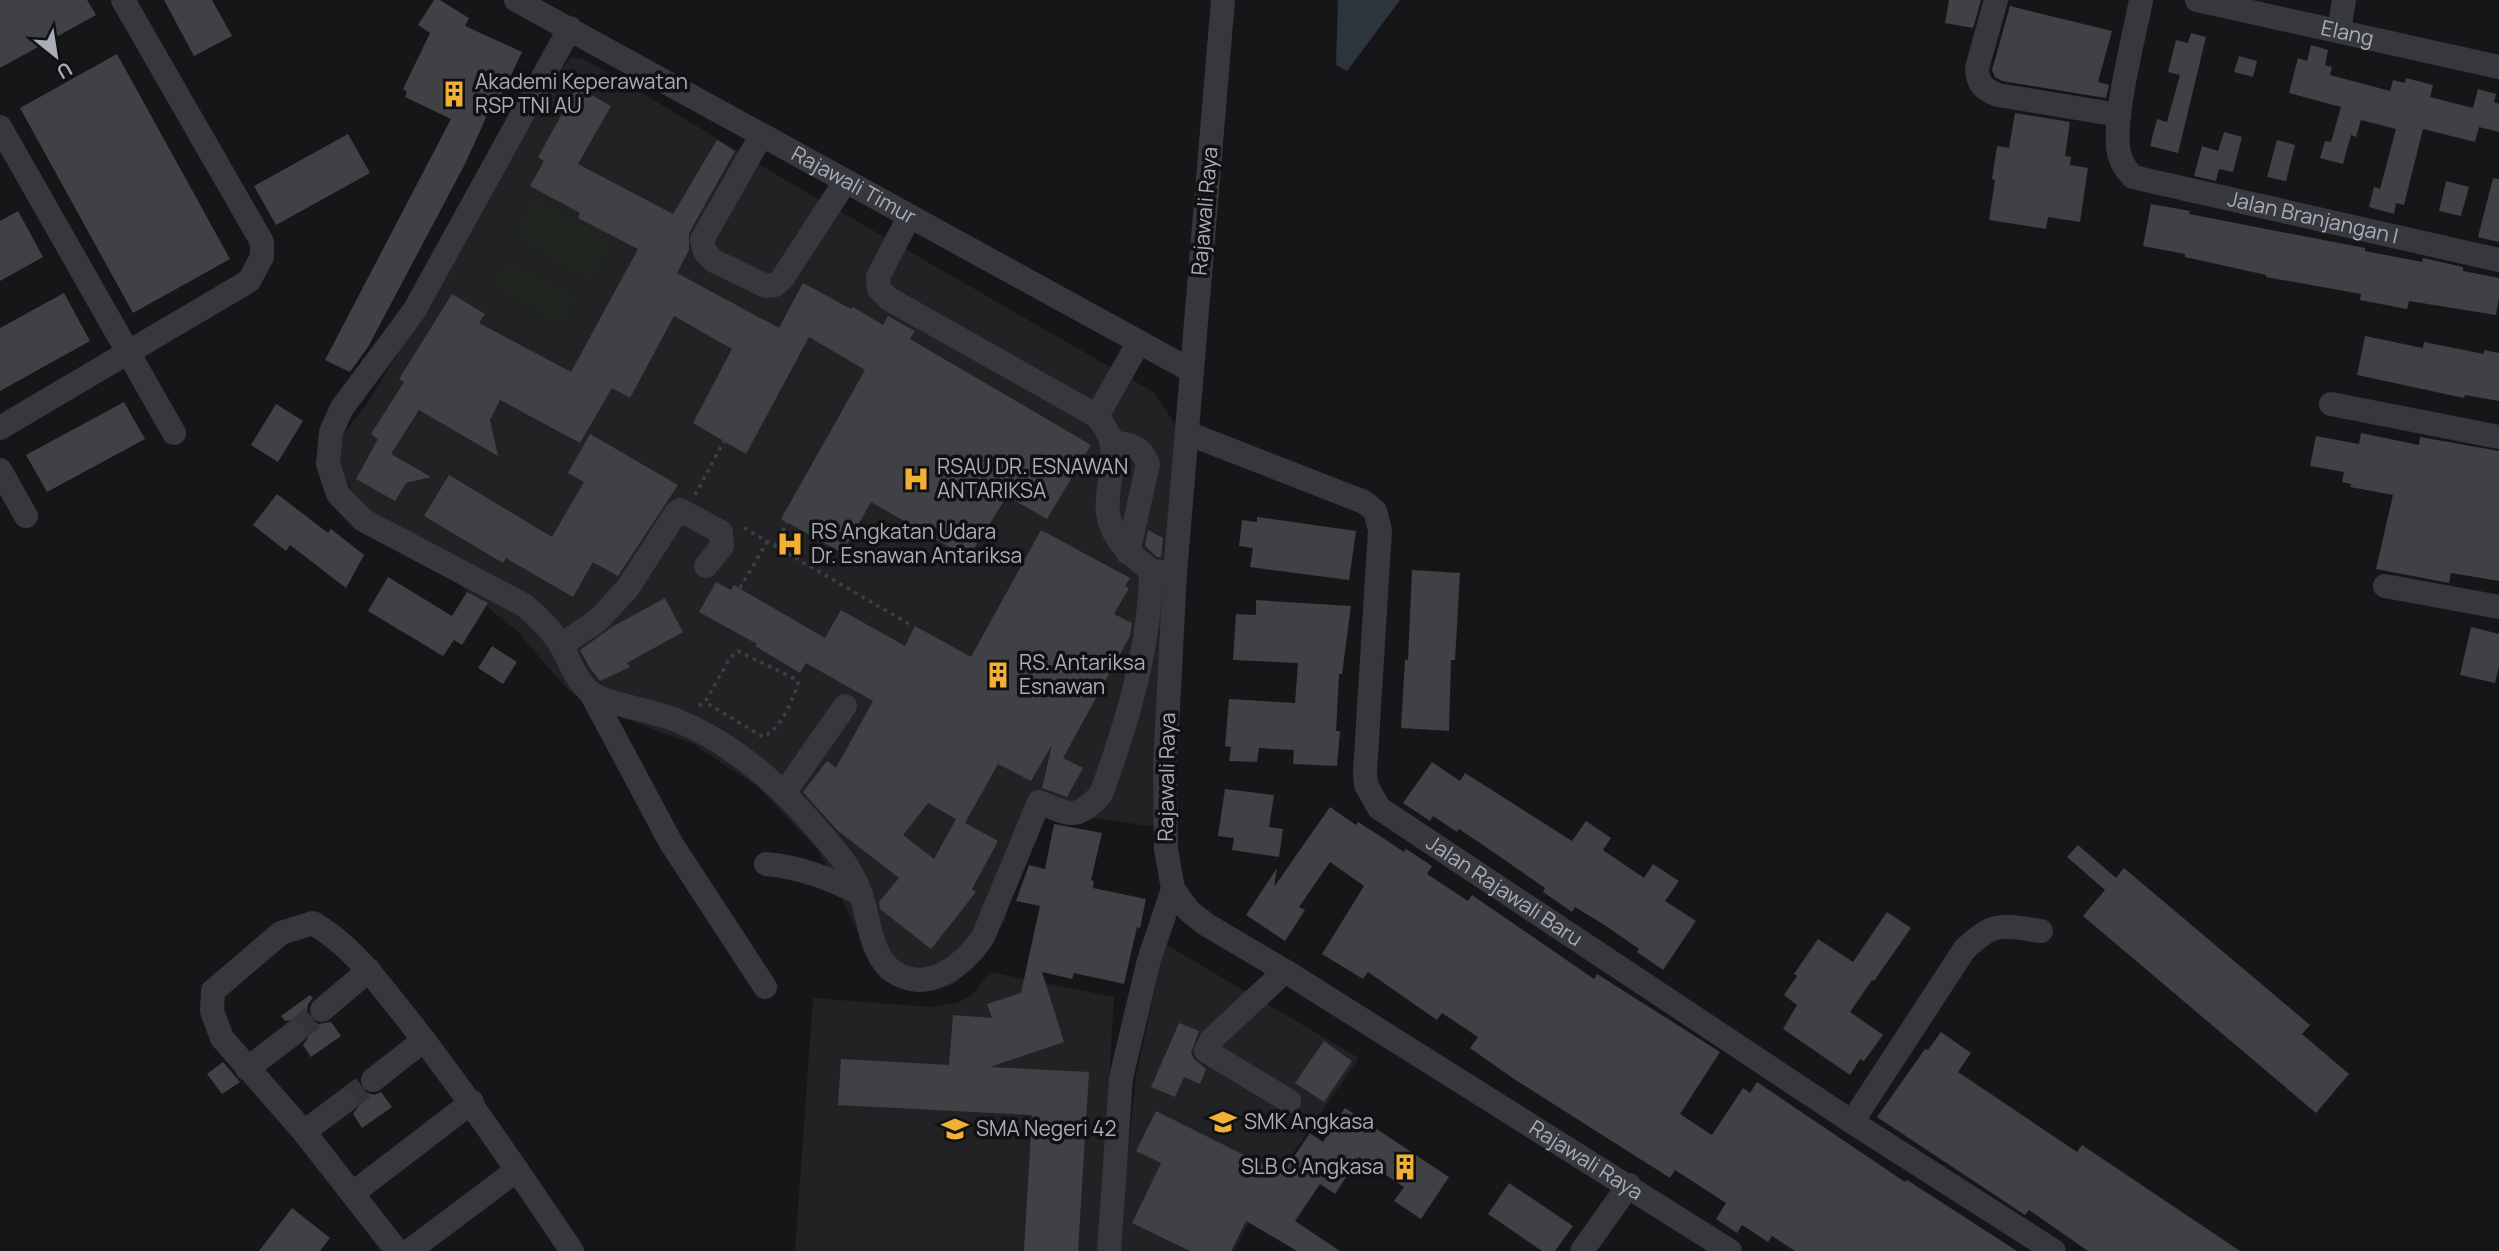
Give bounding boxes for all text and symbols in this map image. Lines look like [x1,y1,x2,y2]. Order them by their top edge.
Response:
street label: Elang [2318,13,2377,52]
north arrow [21,21,91,91]
text: U [52,56,77,85]
place label: Akademi Keperawatan RSP TNI AU [475,67,688,119]
building icon: Akademi Keperawatan RSP TNI AU [439,79,469,109]
street label: Rajawali Timur [787,139,922,230]
street label: Rajawali Raya [1184,145,1224,276]
street label: Jalan Branjangan I [2225,184,2401,250]
place label: RSAU DR. ESNAWAN ANTARIKSA [937,452,1128,504]
hospital icon: RSAU DR. ESNAWAN ANTARIKSA [901,464,931,494]
place label: RS Angkatan Udara Dr. Esnawan Antariksa [811,517,1022,569]
hospital icon: RS Angkatan Udara Dr. Esnawan Antariksa [775,529,805,559]
place label: RS. Antariksa Esnawan [1019,648,1145,700]
building icon: RS. Antariksa Esnawan [983,660,1013,690]
street label: Rajawali Raya [1151,712,1181,842]
street label: Jalan Rajawali Baru [1421,828,1588,952]
school or university icon: SMK Angkasa [1208,1107,1238,1137]
place label: SMK Angkasa [1244,1107,1374,1135]
street label: Rajawali Raya [1524,1113,1649,1206]
school or university icon: SMA Negeri 42 [940,1114,970,1144]
place label: SMA Negeri 42 [976,1114,1116,1142]
place label: SLB C Angkasa [1241,1152,1384,1180]
building icon: SLB C Angkasa [1390,1152,1420,1182]

